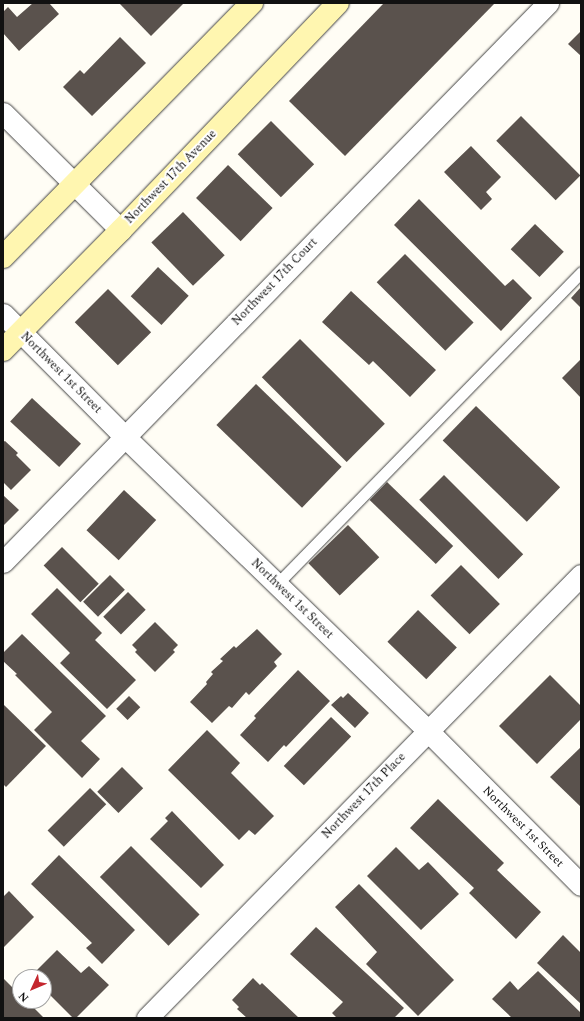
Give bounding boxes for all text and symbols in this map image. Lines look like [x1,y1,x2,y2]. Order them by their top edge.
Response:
street label: Northwest 17th Avenue [122,127,220,227]
street label: Northwest 17th Court [229,235,321,329]
street label: Northwest 1st Street [17,329,105,417]
street label: Northwest 1st Street [248,556,336,642]
street label: Northwest 17th Place [319,750,409,842]
street label: Northwest 1st Street [479,783,567,871]
north arrow [12,969,52,1009]
text: N [14,988,33,1006]

